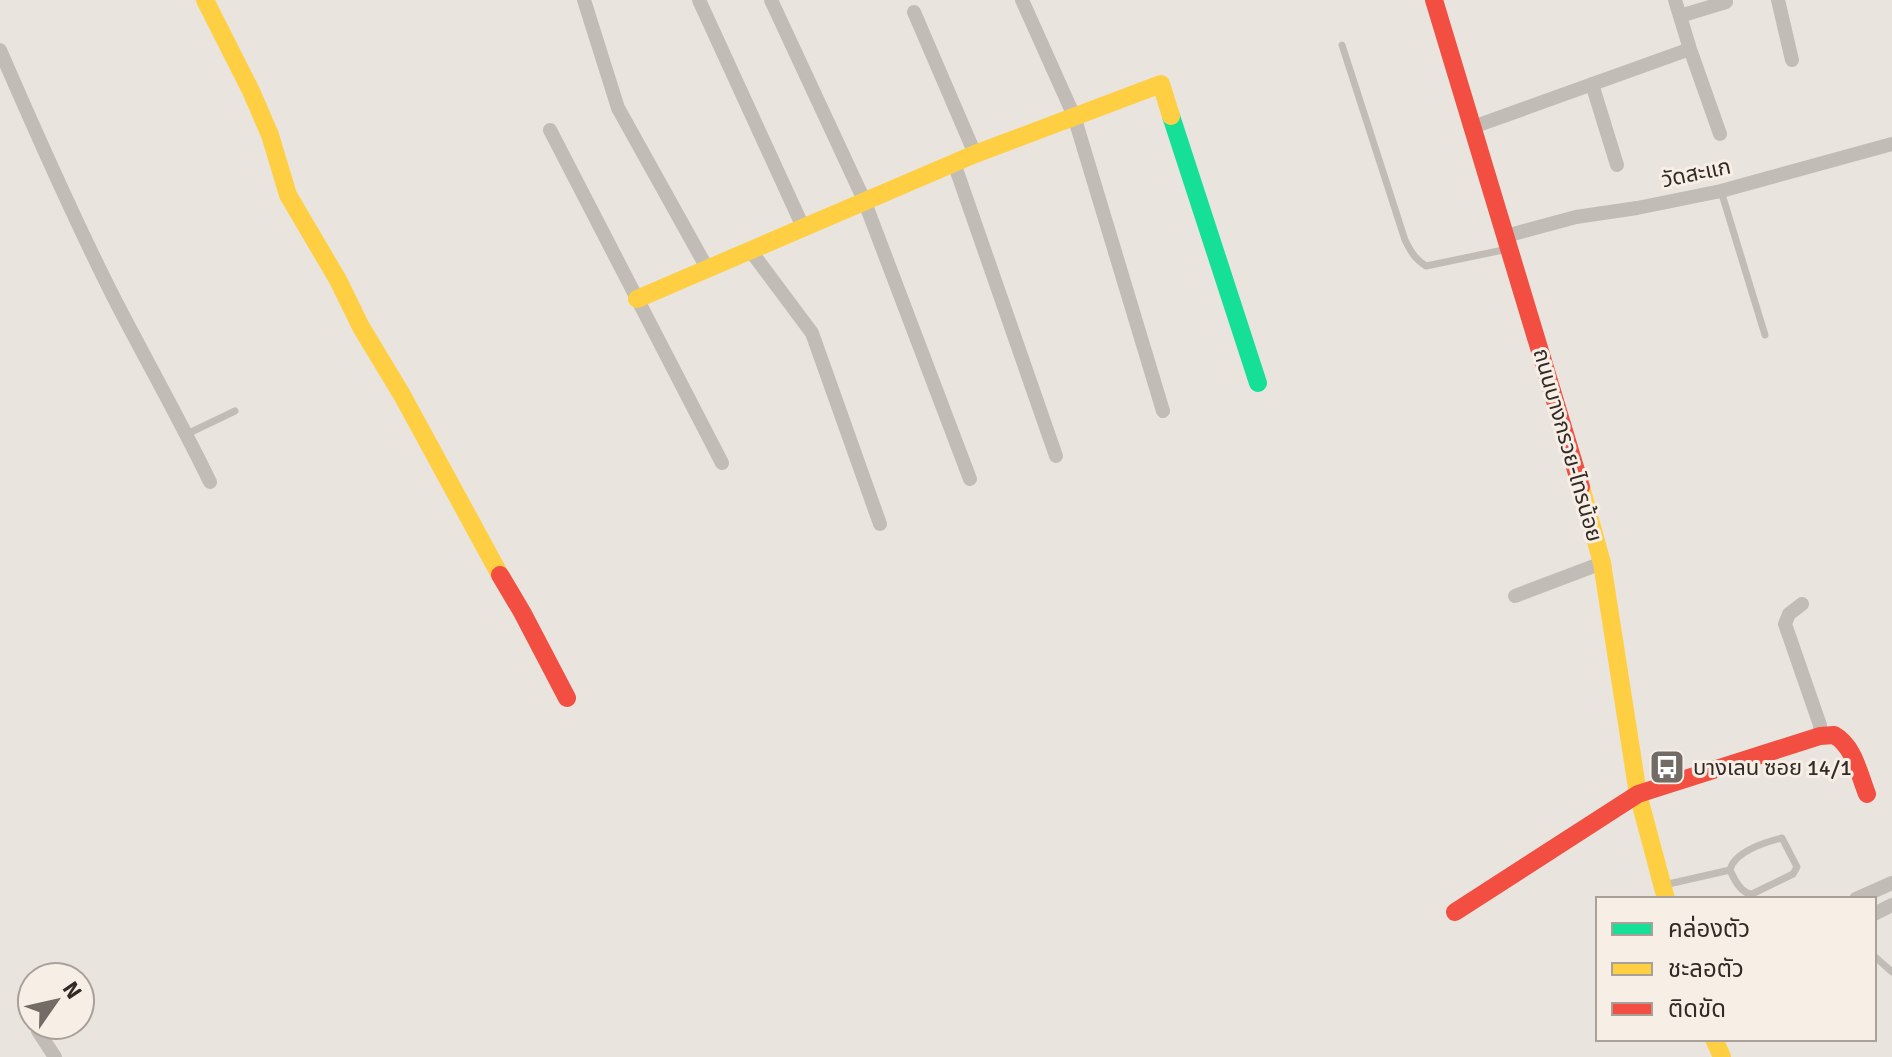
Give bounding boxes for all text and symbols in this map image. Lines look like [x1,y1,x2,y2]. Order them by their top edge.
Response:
street label: วัดสะแก [1659,153,1733,193]
street label: ถนนบางกรวย-ไทรน้อย [1527,345,1609,545]
bus stop icon: บางเลน ซอย 14/1 [1648,748,1686,786]
place label: บางเลน ซอย 14/1 [1693,754,1852,781]
legend [1596,897,1876,1041]
text: คล่องตัว [1668,914,1750,944]
text: ชะลอตัว [1668,954,1744,984]
north arrow [16,961,96,1041]
text: N [57,976,88,1004]
text: ติดขัด [1668,994,1726,1024]

